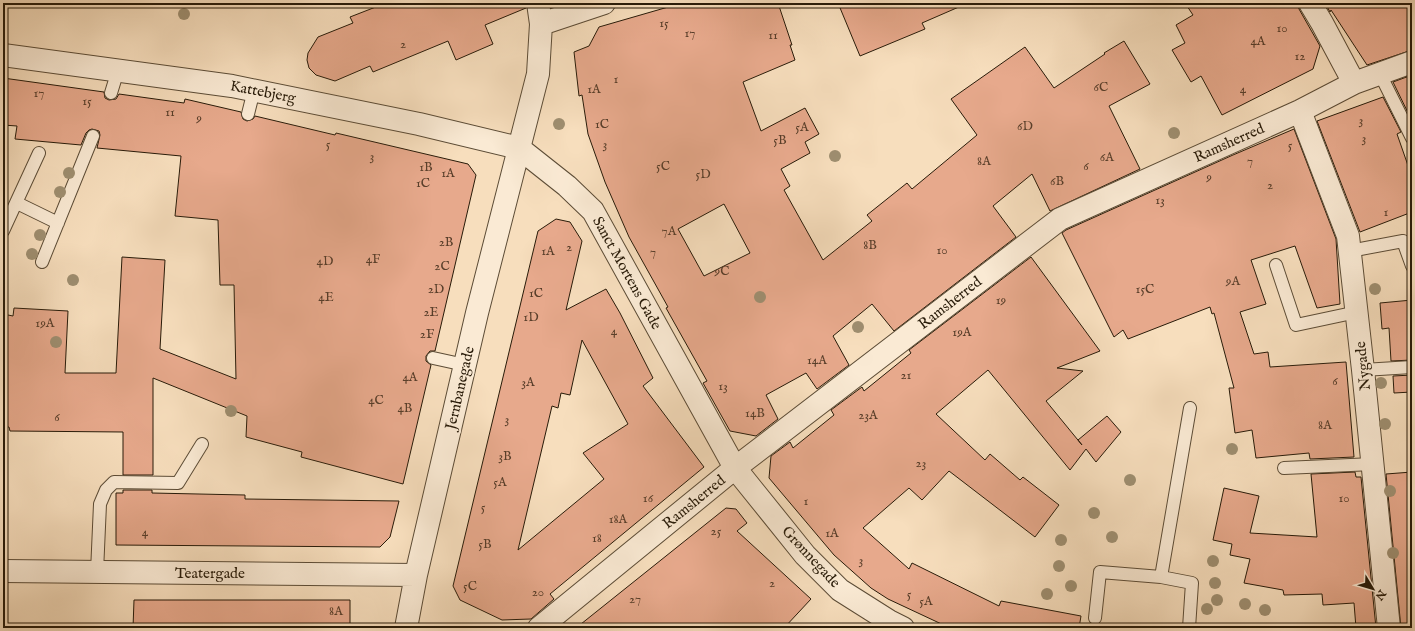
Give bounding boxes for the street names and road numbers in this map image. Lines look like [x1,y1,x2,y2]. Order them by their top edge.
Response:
street label: Kattebjerg [229,76,298,108]
street label: Ramsherred [1191,119,1268,167]
street label: Sanct Mortens Gade [588,213,666,333]
street label: Ramsherred [914,272,986,334]
street label: Nygade [1351,340,1375,392]
street label: Jernbanegade [441,344,479,433]
street label: Ramsherred [659,470,730,533]
street label: Grønnegade [778,522,845,592]
street label: Teatergade [175,564,245,583]

